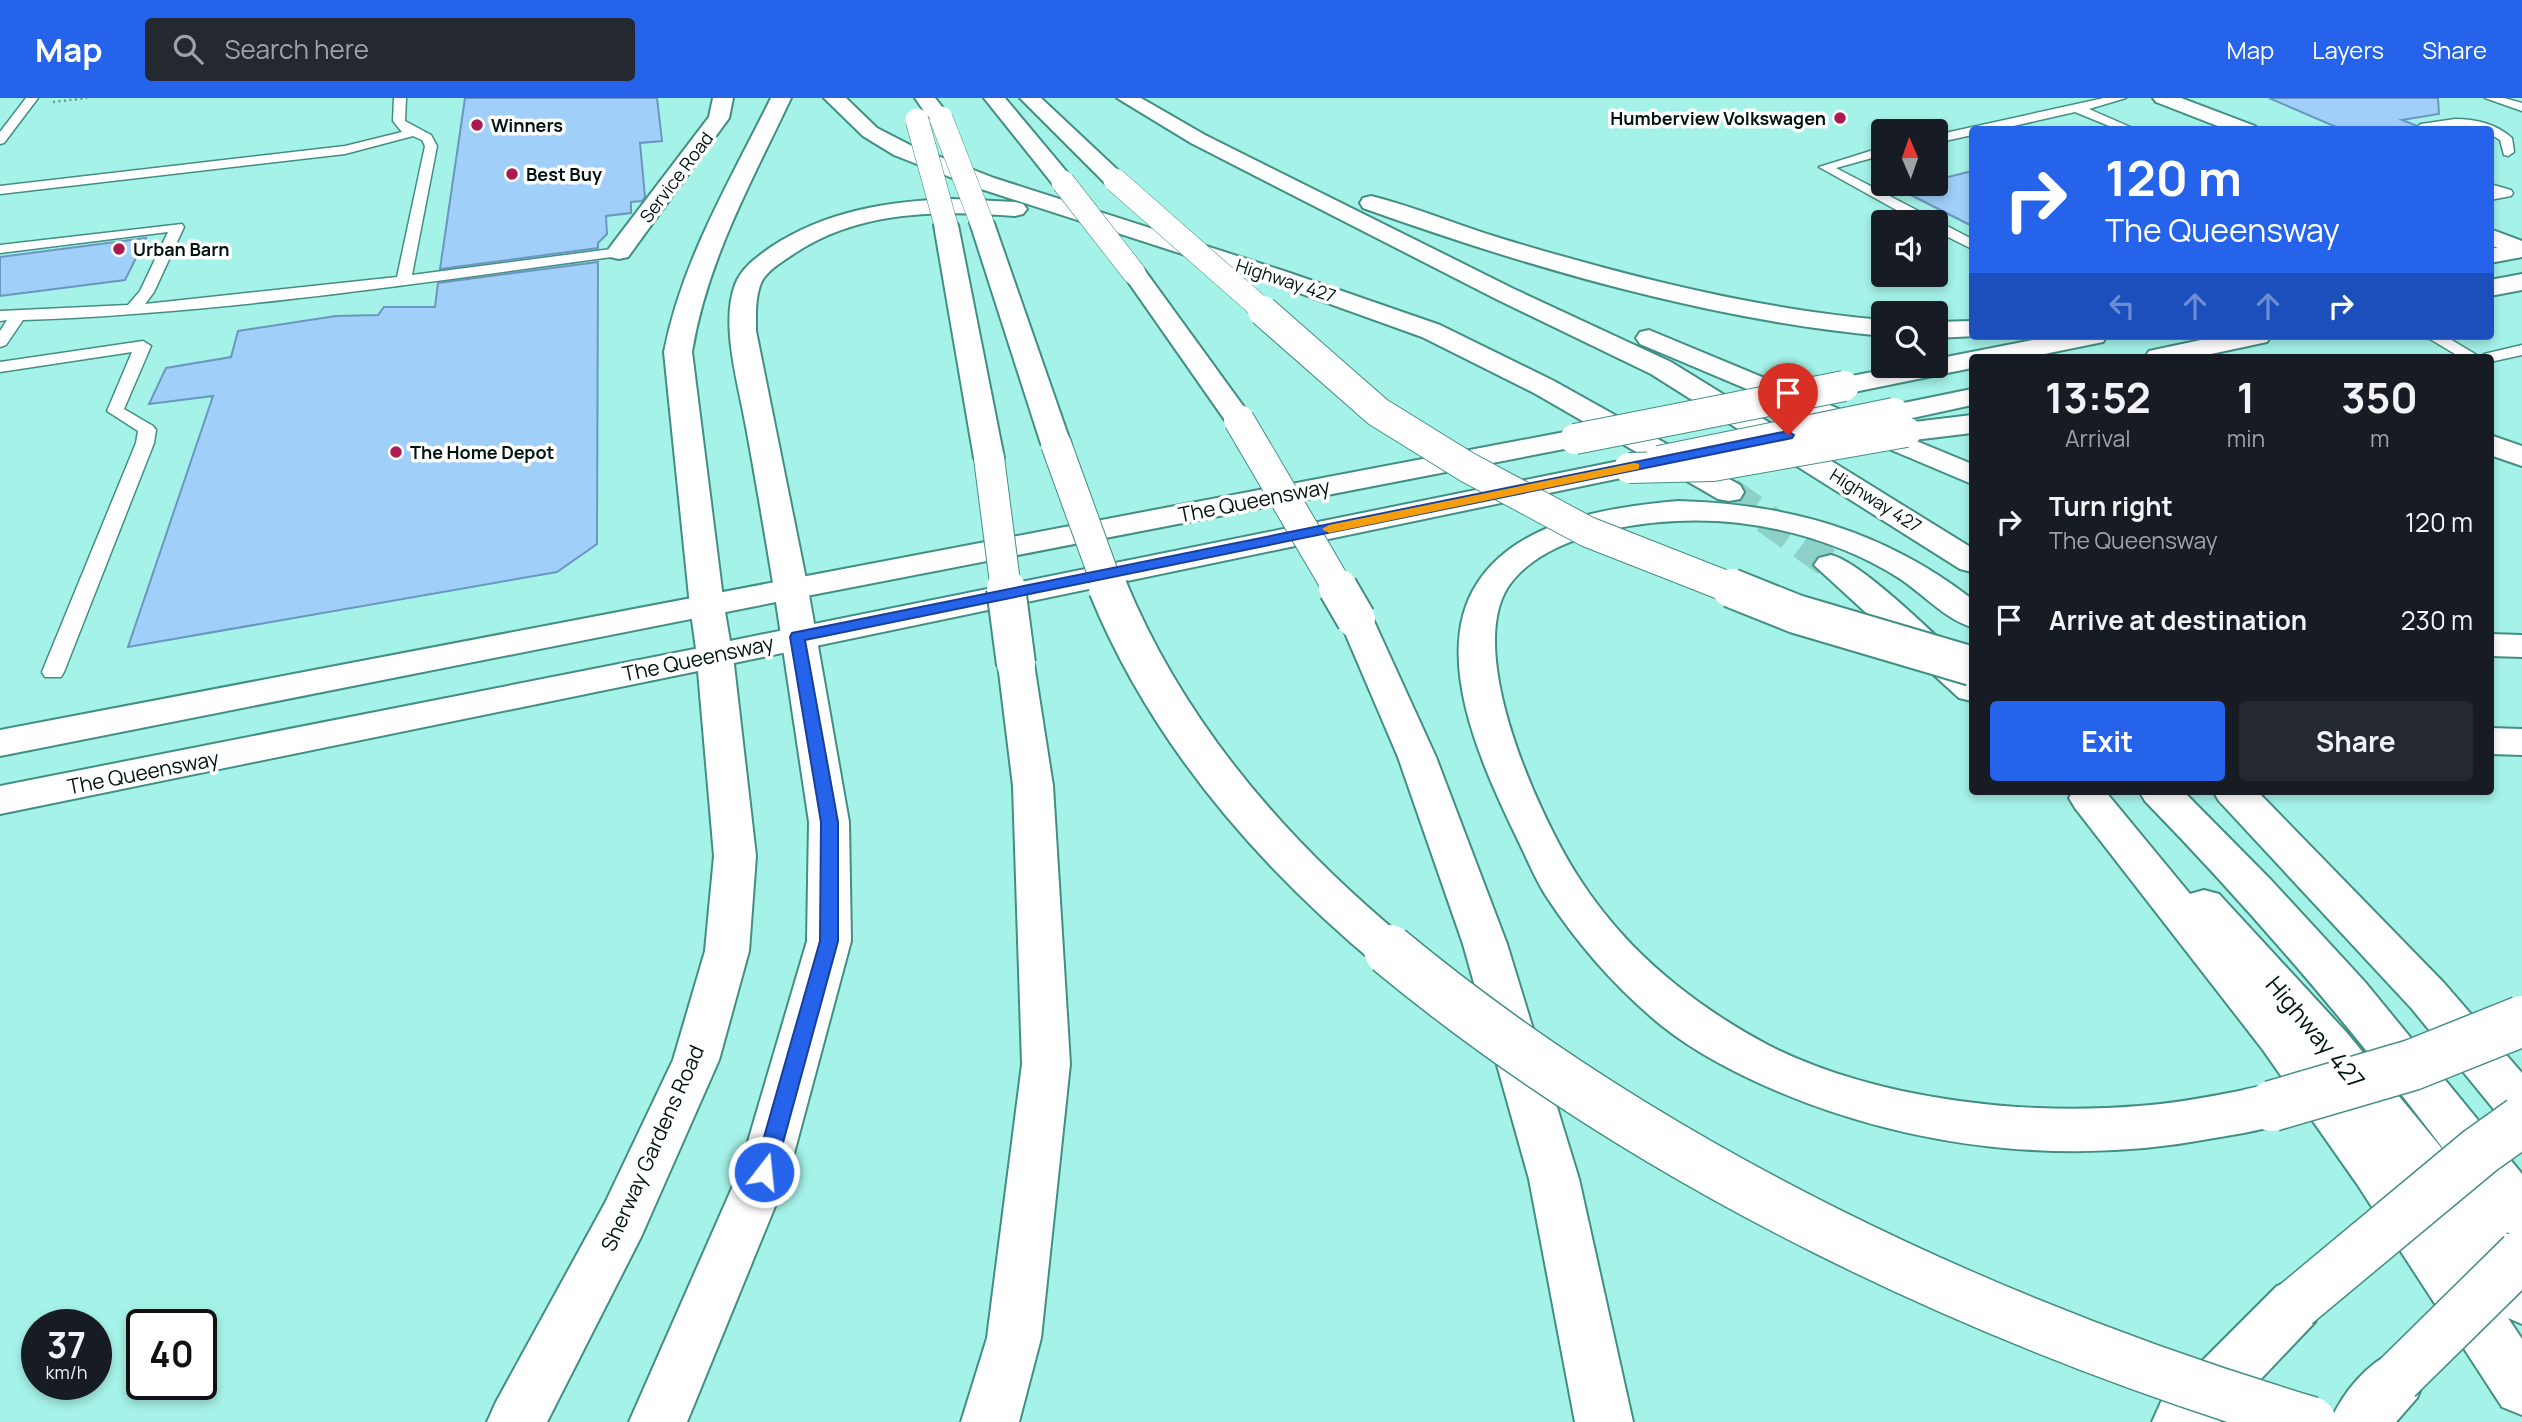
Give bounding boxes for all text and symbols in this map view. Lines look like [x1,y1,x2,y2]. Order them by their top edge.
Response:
search box [145,18,635,81]
text: Map [35,27,103,72]
icon: search [169,30,207,68]
text: Search here [225,31,369,67]
text: Map [2227,33,2274,66]
text: Layers [2312,33,2384,66]
text: Share [2422,33,2487,66]
place label: Humberview Volkswagen [1610,106,1826,130]
marker: Humberview Volkswagen [1832,110,1848,126]
place label: Winners [491,113,563,137]
marker: Winners [469,117,485,133]
north arrow [1871,119,1948,196]
map controls [1871,119,1948,378]
street label: Service Road [634,127,718,227]
text: 120 m [2105,144,2242,211]
icon: right [1990,154,2081,245]
place label: Best Buy [526,162,602,186]
marker: Best Buy [504,166,520,182]
text: The Queensway [2105,208,2340,252]
button: sound [1871,210,1948,287]
place label: Urban Barn [133,237,230,261]
marker: Urban Barn [111,241,127,257]
street label: Highway 427 [1233,253,1339,307]
icon: left [2103,287,2141,325]
icon: ahead [2176,287,2214,325]
icon: ahead [2249,287,2287,325]
icon: right [2322,287,2360,325]
button: search [1871,301,1948,378]
pin [1758,363,1818,435]
text: 13:52 [2045,368,2151,426]
text: 1 [2237,368,2255,426]
text: 350 [2341,368,2418,426]
icon: arrive [1769,374,1807,412]
text: Arrival [2065,422,2131,454]
text: min [2227,422,2265,454]
text: m [2370,422,2389,454]
place label: The Home Depot [410,440,554,464]
marker: The Home Depot [388,444,404,460]
street label: Highway 427 [1826,462,1926,538]
street label: The Queensway [1176,472,1332,528]
text: Turn right [2049,488,2173,524]
icon: right [1990,503,2028,541]
text: 120 m [2405,504,2473,540]
text: The Queensway [2049,524,2218,556]
icon: arrive [1990,601,2028,639]
text: Arrive at destination [2049,602,2307,638]
text: 230 m [2401,602,2473,638]
street label: The Queensway [620,628,776,688]
button: Exit [1990,701,2225,781]
button: Share [2239,701,2473,781]
street label: The Queensway [65,744,221,800]
street label: Highway 427 [2259,968,2373,1096]
street label: Sherway Gardens Road [594,1041,710,1255]
position arrow [727,1135,801,1209]
speed limit sign: 40 [126,1309,217,1400]
text: 37 [47,1321,86,1369]
text: km/h [46,1360,87,1384]

